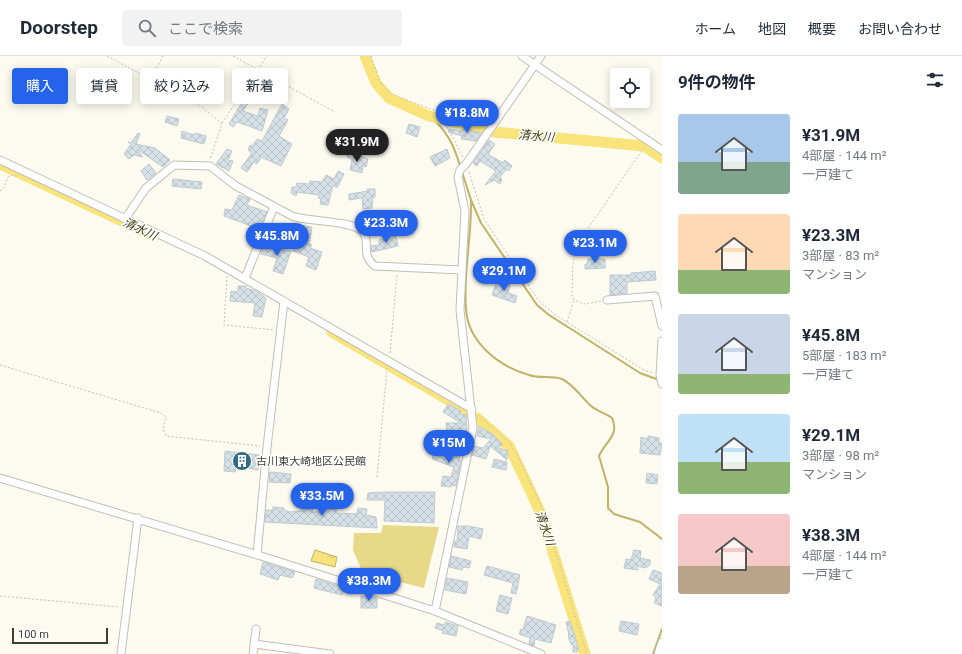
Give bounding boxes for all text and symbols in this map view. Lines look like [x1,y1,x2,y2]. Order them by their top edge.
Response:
search box [122,10,402,46]
text: Doorstep [20,16,98,39]
icon: search [136,17,158,39]
text: ここで検索 [168,20,243,38]
text: ホーム [694,21,736,37]
text: 地図 [758,21,786,37]
text: 概要 [808,21,836,37]
text: お問い合わせ [858,21,942,37]
chip: 購入 [12,68,68,104]
chip: 賃貸 [76,68,132,104]
chip: 絞り込み [140,68,224,104]
chip: 新着 [232,68,288,104]
map controls [610,68,650,108]
button: locate [610,68,650,108]
icon: filters [924,69,946,91]
text: 9件の物件 [678,72,756,92]
pin: ¥18.8M [434,100,500,134]
text: ¥18.8M [445,105,489,120]
text: ¥31.9M [802,125,860,145]
water label: 清水川 [517,127,557,145]
pin: ¥31.9M [324,129,390,163]
icon: home [710,130,758,178]
text: ¥31.9M [335,134,379,149]
text: 4部屋 · 144 m² [802,148,886,163]
text: 一戸建て [802,167,854,182]
pin: ¥23.3M [353,210,419,244]
water label: 清水川 [121,215,161,244]
text: ¥23.3M [364,215,408,230]
pin: ¥45.8M [244,223,310,257]
text: ¥23.3M [802,225,860,245]
text: ¥45.8M [255,228,299,243]
pin: ¥23.1M [562,230,628,264]
icon: home [710,230,758,278]
text: ¥23.1M [573,235,617,250]
text: 3部屋 · 83 m² [802,248,879,263]
pin: ¥29.1M [471,258,537,292]
text: ¥29.1M [482,263,526,278]
text: マンション [802,267,867,282]
text: ¥45.8M [802,325,860,345]
icon: home [710,330,758,378]
text: 5部屋 · 183 m² [802,348,886,363]
text: 一戸建て [802,367,854,382]
text: ¥29.1M [802,425,860,445]
pin: ¥15M [425,430,473,464]
icon: home [710,430,758,478]
text: ¥15M [432,435,466,450]
text: 3部屋 · 98 m² [802,448,879,463]
building icon: 古川東大崎地区公民館 [231,450,253,472]
place label: 古川東大崎地区公民館 [256,455,366,468]
text: マンション [802,467,867,482]
pin: ¥33.5M [289,483,355,517]
text: ¥33.5M [300,488,344,503]
water label: 清水川 [533,509,558,549]
text: ¥38.3M [802,525,860,545]
icon: home [710,530,758,578]
text: 4部屋 · 144 m² [802,548,886,563]
text: 一戸建て [802,567,854,582]
pin: ¥38.3M [336,568,402,602]
text: ¥38.3M [347,573,391,588]
scale bar [12,626,108,645]
text: 100 m [18,628,49,641]

